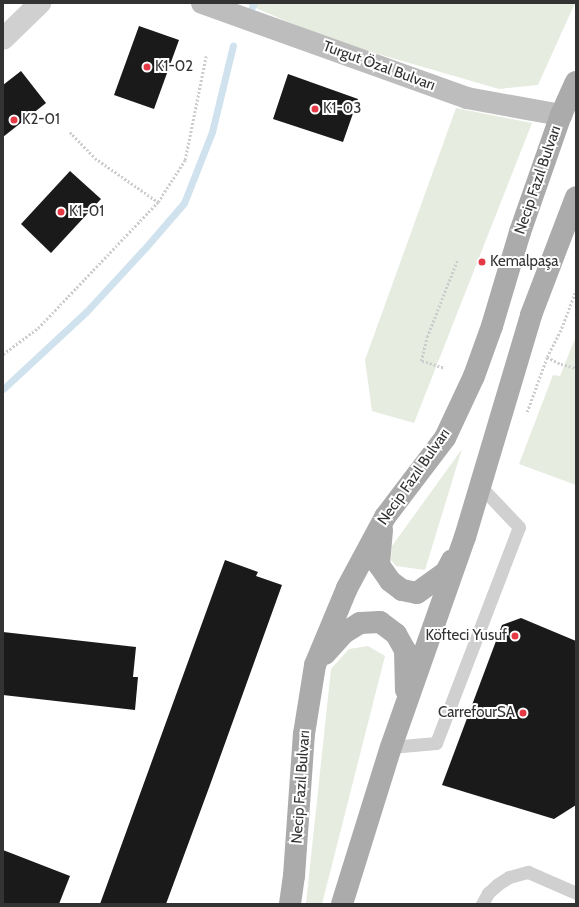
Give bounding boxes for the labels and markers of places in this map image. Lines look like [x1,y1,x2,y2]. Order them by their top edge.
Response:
place label: K1-02 [155,58,193,76]
marker: K1-02 [142,62,152,72]
place label: K1-03 [323,100,361,118]
marker: K1-03 [310,104,320,114]
place label: K2-01 [22,111,60,129]
marker: K2-01 [9,115,19,125]
place label: K1-01 [69,203,104,221]
marker: K1-01 [56,207,66,217]
place label: Kemalpaşa [490,253,559,271]
marker: Kemalpaşa [477,257,487,267]
place label: Köfteci Yusuf [425,627,507,645]
marker: Köfteci Yusuf [510,631,520,641]
place label: CarrefourSA [438,704,515,722]
marker: CarrefourSA [518,708,528,718]

